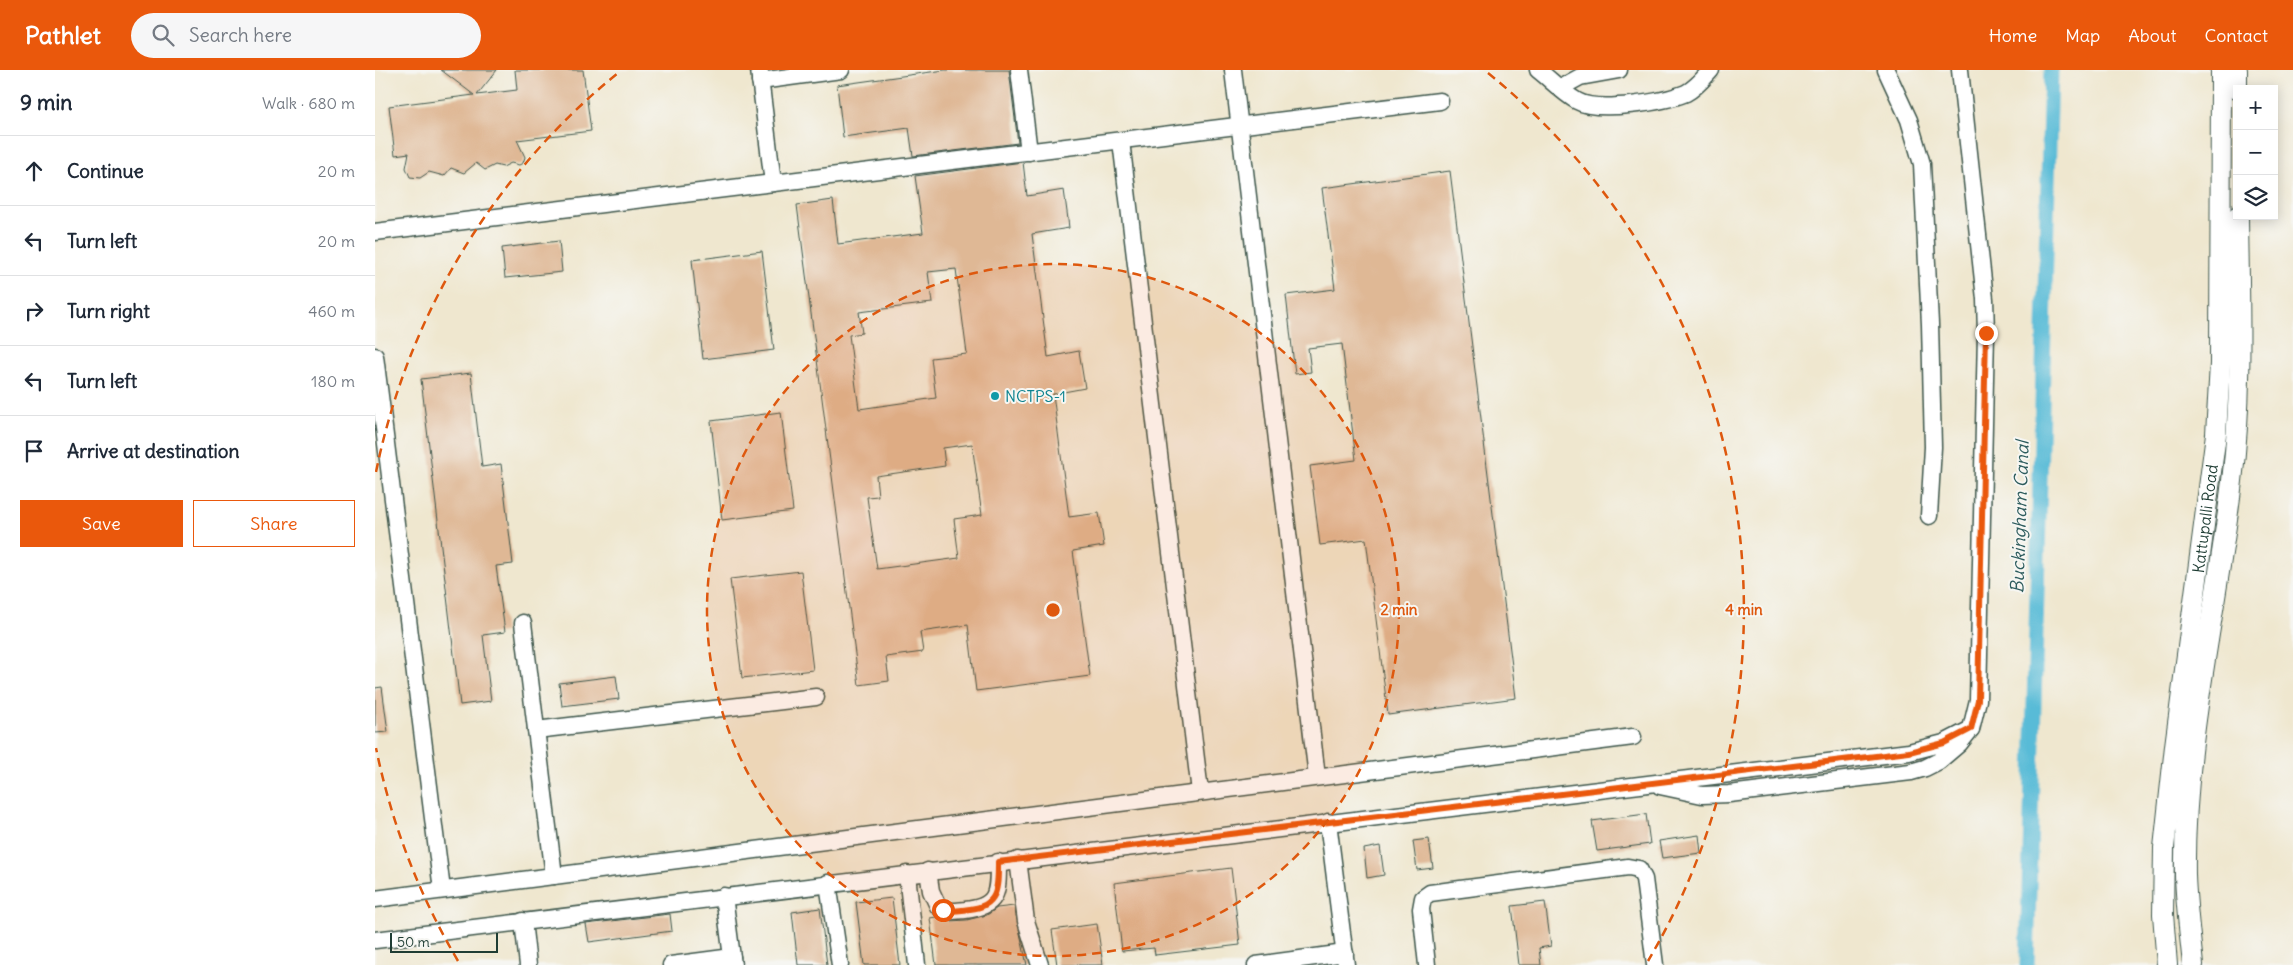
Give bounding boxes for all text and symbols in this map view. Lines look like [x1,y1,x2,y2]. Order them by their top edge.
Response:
search box [131,13,481,58]
text: Pathlet [25,20,101,50]
icon: search [149,21,177,49]
text: Search here [189,23,292,47]
text: Home [1989,24,2037,47]
text: Map [2065,24,2100,47]
text: About [2128,24,2176,47]
text: Contact [2204,24,2268,47]
map controls [2233,85,2278,220]
button: + [2233,85,2278,130]
text: 9 min [20,89,72,116]
text: Walk · 680 m [262,93,355,113]
button: − [2233,130,2278,175]
icon: ahead [20,157,48,185]
text: Continue [67,159,144,183]
text: 20 m [318,161,355,181]
button: layers [2233,175,2278,220]
icon: left [20,227,48,255]
text: Turn left [67,229,137,253]
text: 20 m [318,231,355,251]
icon: right [20,297,48,325]
text: Turn right [67,299,150,323]
text: 460 m [308,301,355,321]
route end [1975,322,1998,345]
icon: left [20,367,48,395]
text: Turn left [67,369,137,393]
text: 180 m [311,371,355,391]
place label: NCTPS-1 [1005,386,1066,406]
marker: NCTPS-1 [989,390,1001,402]
icon: arrive [20,437,48,465]
water label: Buckingham Canal [2005,437,2034,594]
text: Arrive at destination [67,439,240,463]
street label: Kattupalli Road [2188,463,2222,574]
button: Save [20,500,183,547]
button: Share [193,500,355,547]
text: 2 min [1381,600,1418,619]
text: 4 min [1725,600,1763,619]
centre of rings [1044,601,1062,619]
route start [932,899,955,922]
scale bar [390,930,497,953]
text: 50 m [397,933,430,951]

